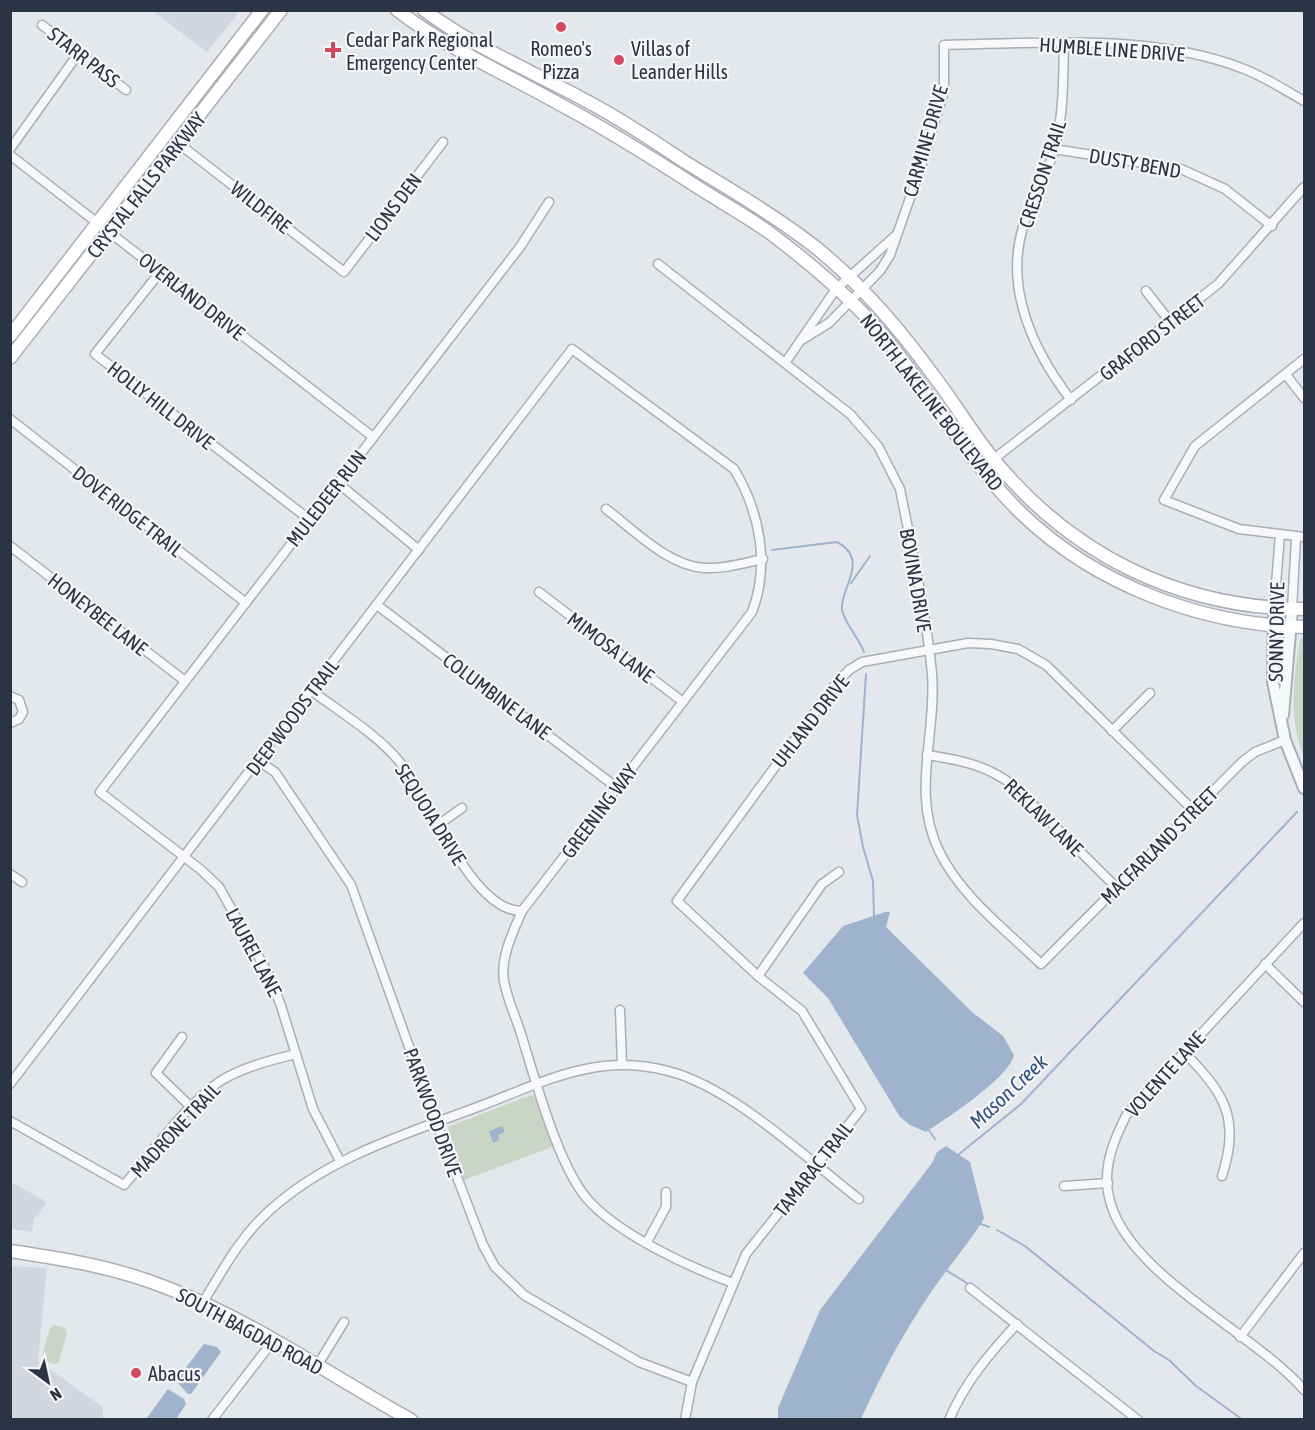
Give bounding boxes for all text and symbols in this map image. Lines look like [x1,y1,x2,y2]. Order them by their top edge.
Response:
marker: Romeo's Pizza [554,20,568,34]
street label: STARR PASS [44,22,124,92]
place label: Cedar Park Regional Emergency Center [346,28,494,74]
street label: HUMBLE LINE DRIVE [1038,32,1186,66]
place label: Romeo's Pizza [530,37,592,83]
place label: Villas of Leander Hills [631,37,728,83]
marker: Cedar Park Regional Emergency Center [324,41,342,59]
marker: Villas of Leander Hills [612,53,626,67]
street label: CARMINE DRIVE [898,82,952,199]
street label: CRYSTAL FALLS PARKWAY [82,107,210,263]
street label: CRESSON TRAIL [1014,117,1070,231]
street label: DUSTY BEND [1087,144,1183,182]
street label: LIONS DEN [360,169,426,245]
street label: WILDFIRE [226,176,296,238]
street label: OVERLAND DRIVE [135,248,250,345]
street label: GRAFORD STREET [1095,289,1209,385]
street label: NORTH LAKELINE BOULEVARD [856,309,1008,495]
street label: HOLLY HILL DRIVE [103,356,219,454]
street label: MULEDEER RUN [281,445,371,551]
street label: DOVE RIDGE TRAIL [68,461,188,561]
street label: BOVINA DRIVE [896,526,937,634]
street label: HONEYBEE LANE [44,568,153,660]
street label: SONNY DRIVE [1264,581,1288,682]
street label: MIMOSA LANE [563,607,659,687]
street label: COLUMBINE LANE [439,648,556,744]
street label: DEEPWOODS TRAIL [241,654,343,780]
street label: UHLAND DRIVE [767,670,854,772]
street label: SEQUOIA DRIVE [391,759,471,869]
street label: GREENING WAY [556,759,642,862]
street label: REKLAW LANE [1000,774,1089,861]
street label: MACFARLAND STREET [1096,782,1222,908]
street label: LAUREL LANE [221,904,287,1000]
street label: VOLENTE LANE [1121,1026,1210,1122]
street label: PARKWOOD DRIVE [399,1045,467,1180]
water label: Mason Creek [964,1049,1052,1133]
street label: MADRONE TRAIL [126,1078,225,1182]
street label: TAMARAC TRAIL [769,1117,857,1221]
street label: SOUTH BAGDAD ROAD [173,1283,327,1379]
north arrow [18,1352,78,1412]
place label: Abacus [148,1362,201,1385]
marker: Abacus [129,1366,143,1380]
text: N [47,1384,65,1405]

